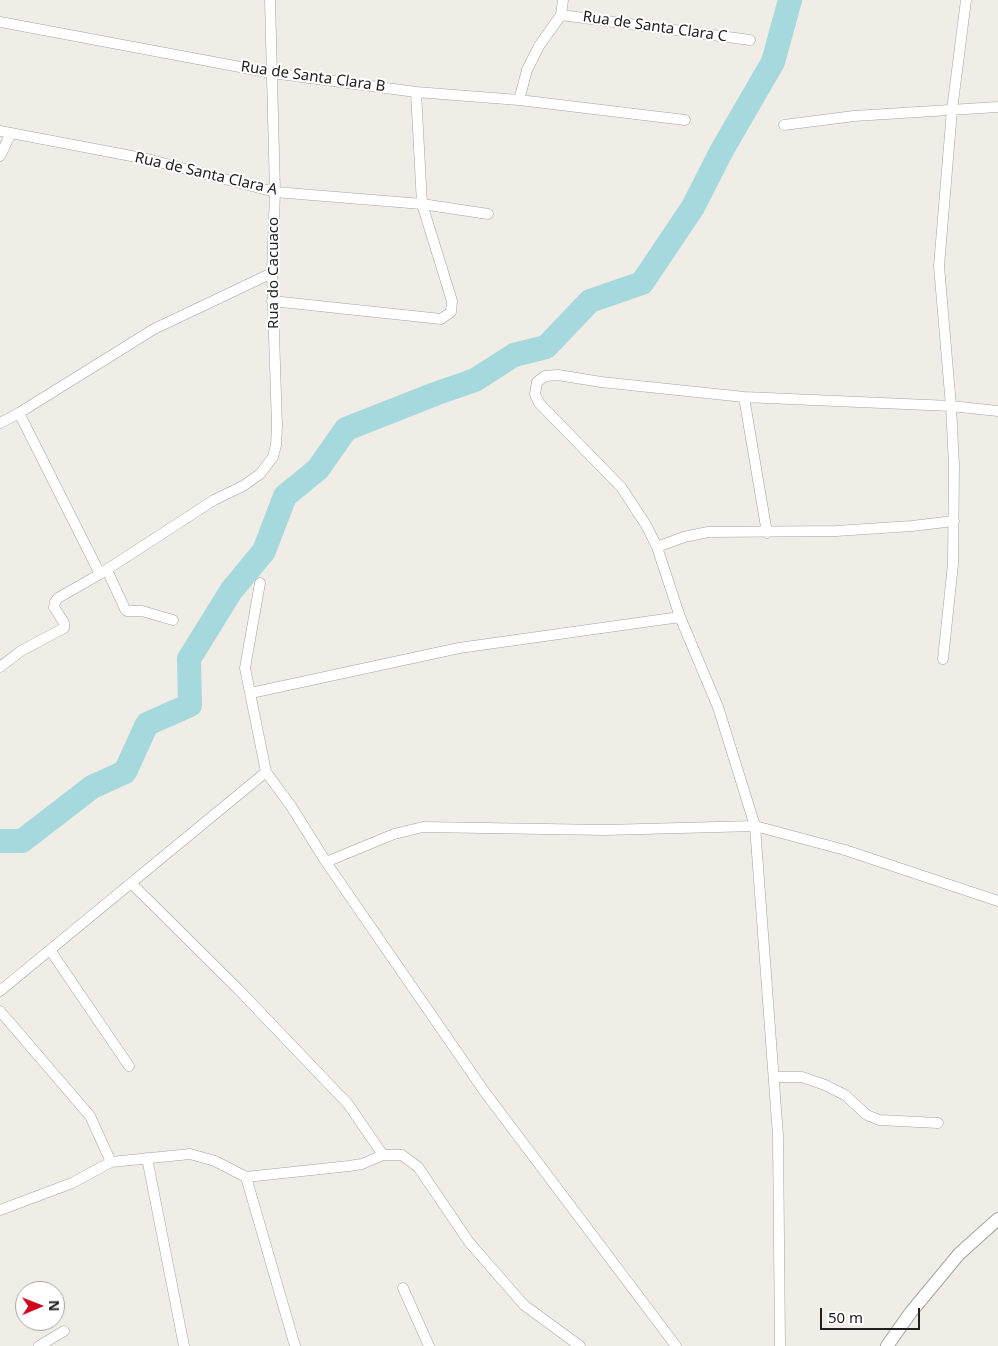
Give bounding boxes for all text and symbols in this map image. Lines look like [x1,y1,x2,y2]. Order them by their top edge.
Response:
street label: Rua de Santa Clara C [582,8,728,46]
street label: Rua de Santa Clara B [240,58,386,96]
street label: Rua de Santa Clara A [133,149,279,199]
street label: Rua do Cacuaco [265,217,283,329]
north arrow [15,1281,65,1331]
scale bar [823,1298,923,1330]
text: N [45,1300,64,1312]
text: 50 m [828,1307,863,1327]

